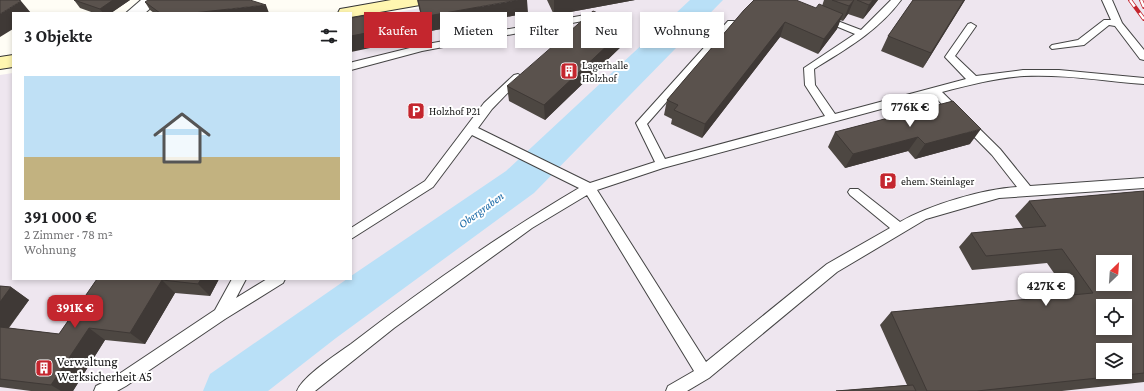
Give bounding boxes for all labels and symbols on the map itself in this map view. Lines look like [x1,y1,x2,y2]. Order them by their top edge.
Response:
place label: Lagerhalle Holzhof [582,59,628,84]
building icon: Lagerhalle Holzhof [559,61,579,81]
pin: 776K € [877,94,943,128]
parking icon: Holzhof P21 [406,101,426,121]
place label: Holzhof P21 [429,105,481,117]
parking icon: ehem. Steinlager [878,171,898,191]
place label: ehem. Steinlager [901,175,974,188]
water label: Obergraben [456,189,506,231]
north arrow [1096,255,1132,291]
pin: 427K € [1013,273,1079,307]
pin: 391K € [42,295,108,329]
place label: Verwaltung Werksicherheit A5 [57,354,152,384]
building icon: Verwaltung Werksicherheit A5 [34,358,54,378]

